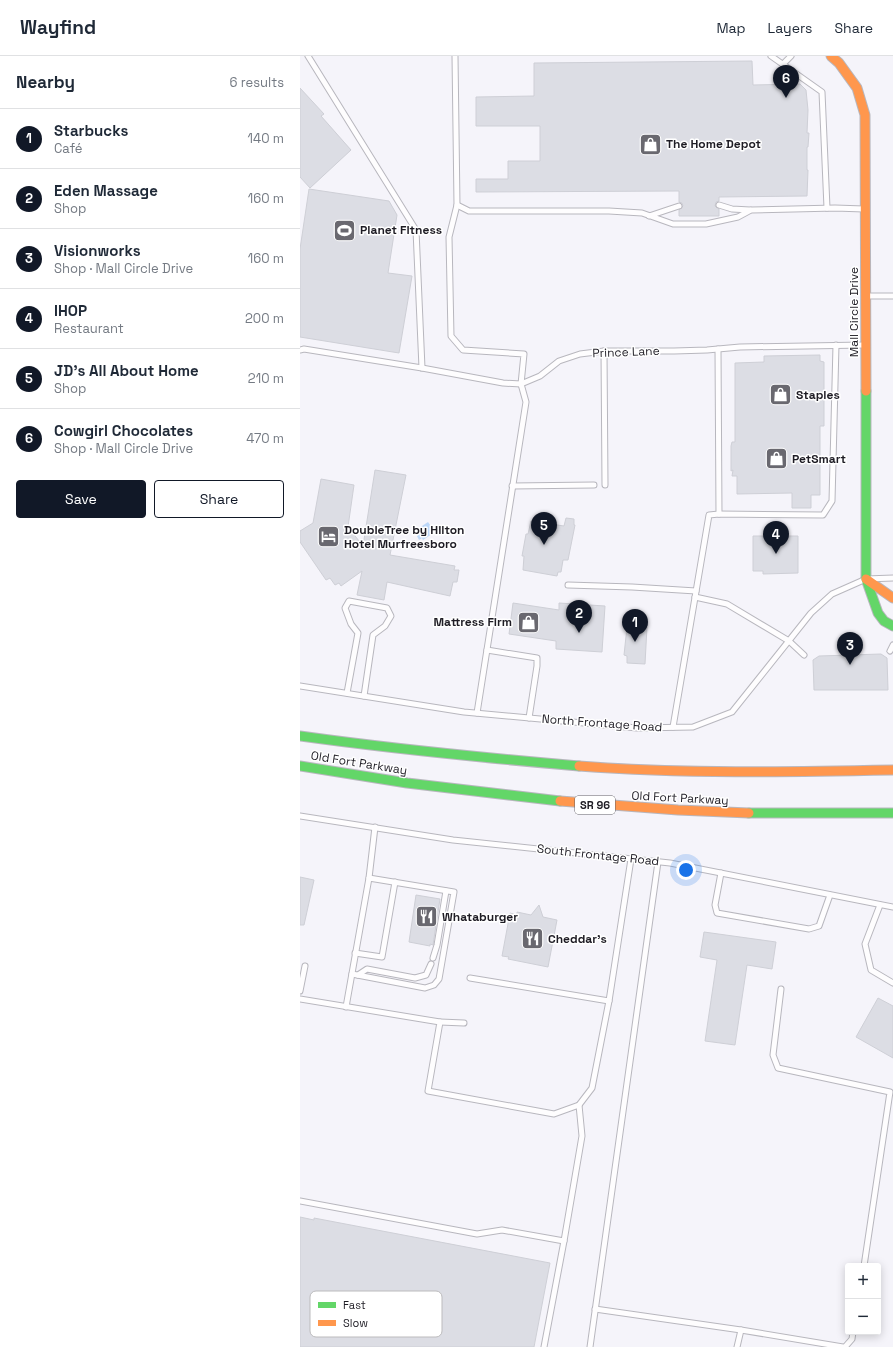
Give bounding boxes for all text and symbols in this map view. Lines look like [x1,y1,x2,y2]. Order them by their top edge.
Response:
text: Wayfind [20,15,96,40]
text: Map [716,19,746,37]
text: Layers [768,19,812,37]
text: Share [834,19,873,37]
pin: 6 [773,65,799,98]
text: Nearby [16,71,75,93]
text: 6 results [230,74,284,91]
text: Starbucks [54,121,128,140]
text: 1 [26,130,32,147]
text: 140 m [248,130,284,147]
shop icon: The Home Depot [638,131,664,157]
place label: The Home Depot [666,136,761,152]
text: Café [54,140,83,157]
text: Eden Massage [54,181,158,200]
text: 2 [25,190,33,207]
text: 160 m [248,190,284,207]
text: Shop [54,200,86,217]
sports icon: Planet Fitness [332,217,358,243]
place label: Planet Fitness [360,222,442,238]
text: Visionworks [54,241,141,260]
text: 3 [25,250,33,267]
text: 160 m [248,250,284,267]
text: Shop · Mall Circle Drive [54,260,193,277]
street label: Mall Circle Drive [846,267,862,357]
text: IHOP [54,301,87,320]
text: 4 [25,310,33,327]
text: 200 m [245,310,284,327]
text: Restaurant [54,320,124,337]
street label: Prince Lane [592,343,660,361]
text: JD's All About Home [54,361,199,380]
text: 5 [25,370,33,387]
text: 210 m [248,370,284,387]
text: Shop [54,380,86,397]
shop icon: Staples [767,382,793,408]
place label: Staples [796,387,840,403]
text: Cowgirl Chocolates [54,421,193,440]
text: 6 [25,430,33,447]
text: 470 m [246,430,284,447]
text: Shop · Mall Circle Drive [54,440,193,457]
shop icon: PetSmart [763,446,789,472]
place label: PetSmart [792,451,846,467]
button: Save [16,480,146,518]
button: Share [154,480,284,518]
pin: 5 [531,512,557,545]
pin: 4 [763,521,789,554]
place label: DoubleTree by Hilton Hotel Murfreesboro [344,522,465,552]
hotel icon: DoubleTree by Hilton Hotel Murfreesboro [315,524,341,550]
pin: 2 [566,600,592,633]
shop icon: Mattress Firm [515,609,541,635]
pin: 1 [622,609,648,642]
place label: Mattress Firm [433,614,512,630]
pin: 3 [837,632,863,665]
street label: North Frontage Road [541,711,663,735]
street label: Old Fort Parkway [310,747,408,779]
street label: Old Fort Parkway [631,787,729,809]
road number: SR 96 [575,796,615,814]
street label: South Frontage Road [536,841,660,869]
your location [676,860,696,880]
restaurant icon: Whataburger [413,904,439,930]
place label: Whataburger [442,909,518,925]
restaurant icon: Cheddar's [520,926,546,952]
place label: Cheddar's [548,931,607,947]
map controls [845,1263,881,1335]
button: + [845,1263,881,1299]
legend [310,1291,442,1337]
text: Fast [343,1298,366,1312]
button: − [845,1299,881,1335]
text: Slow [343,1316,368,1330]

